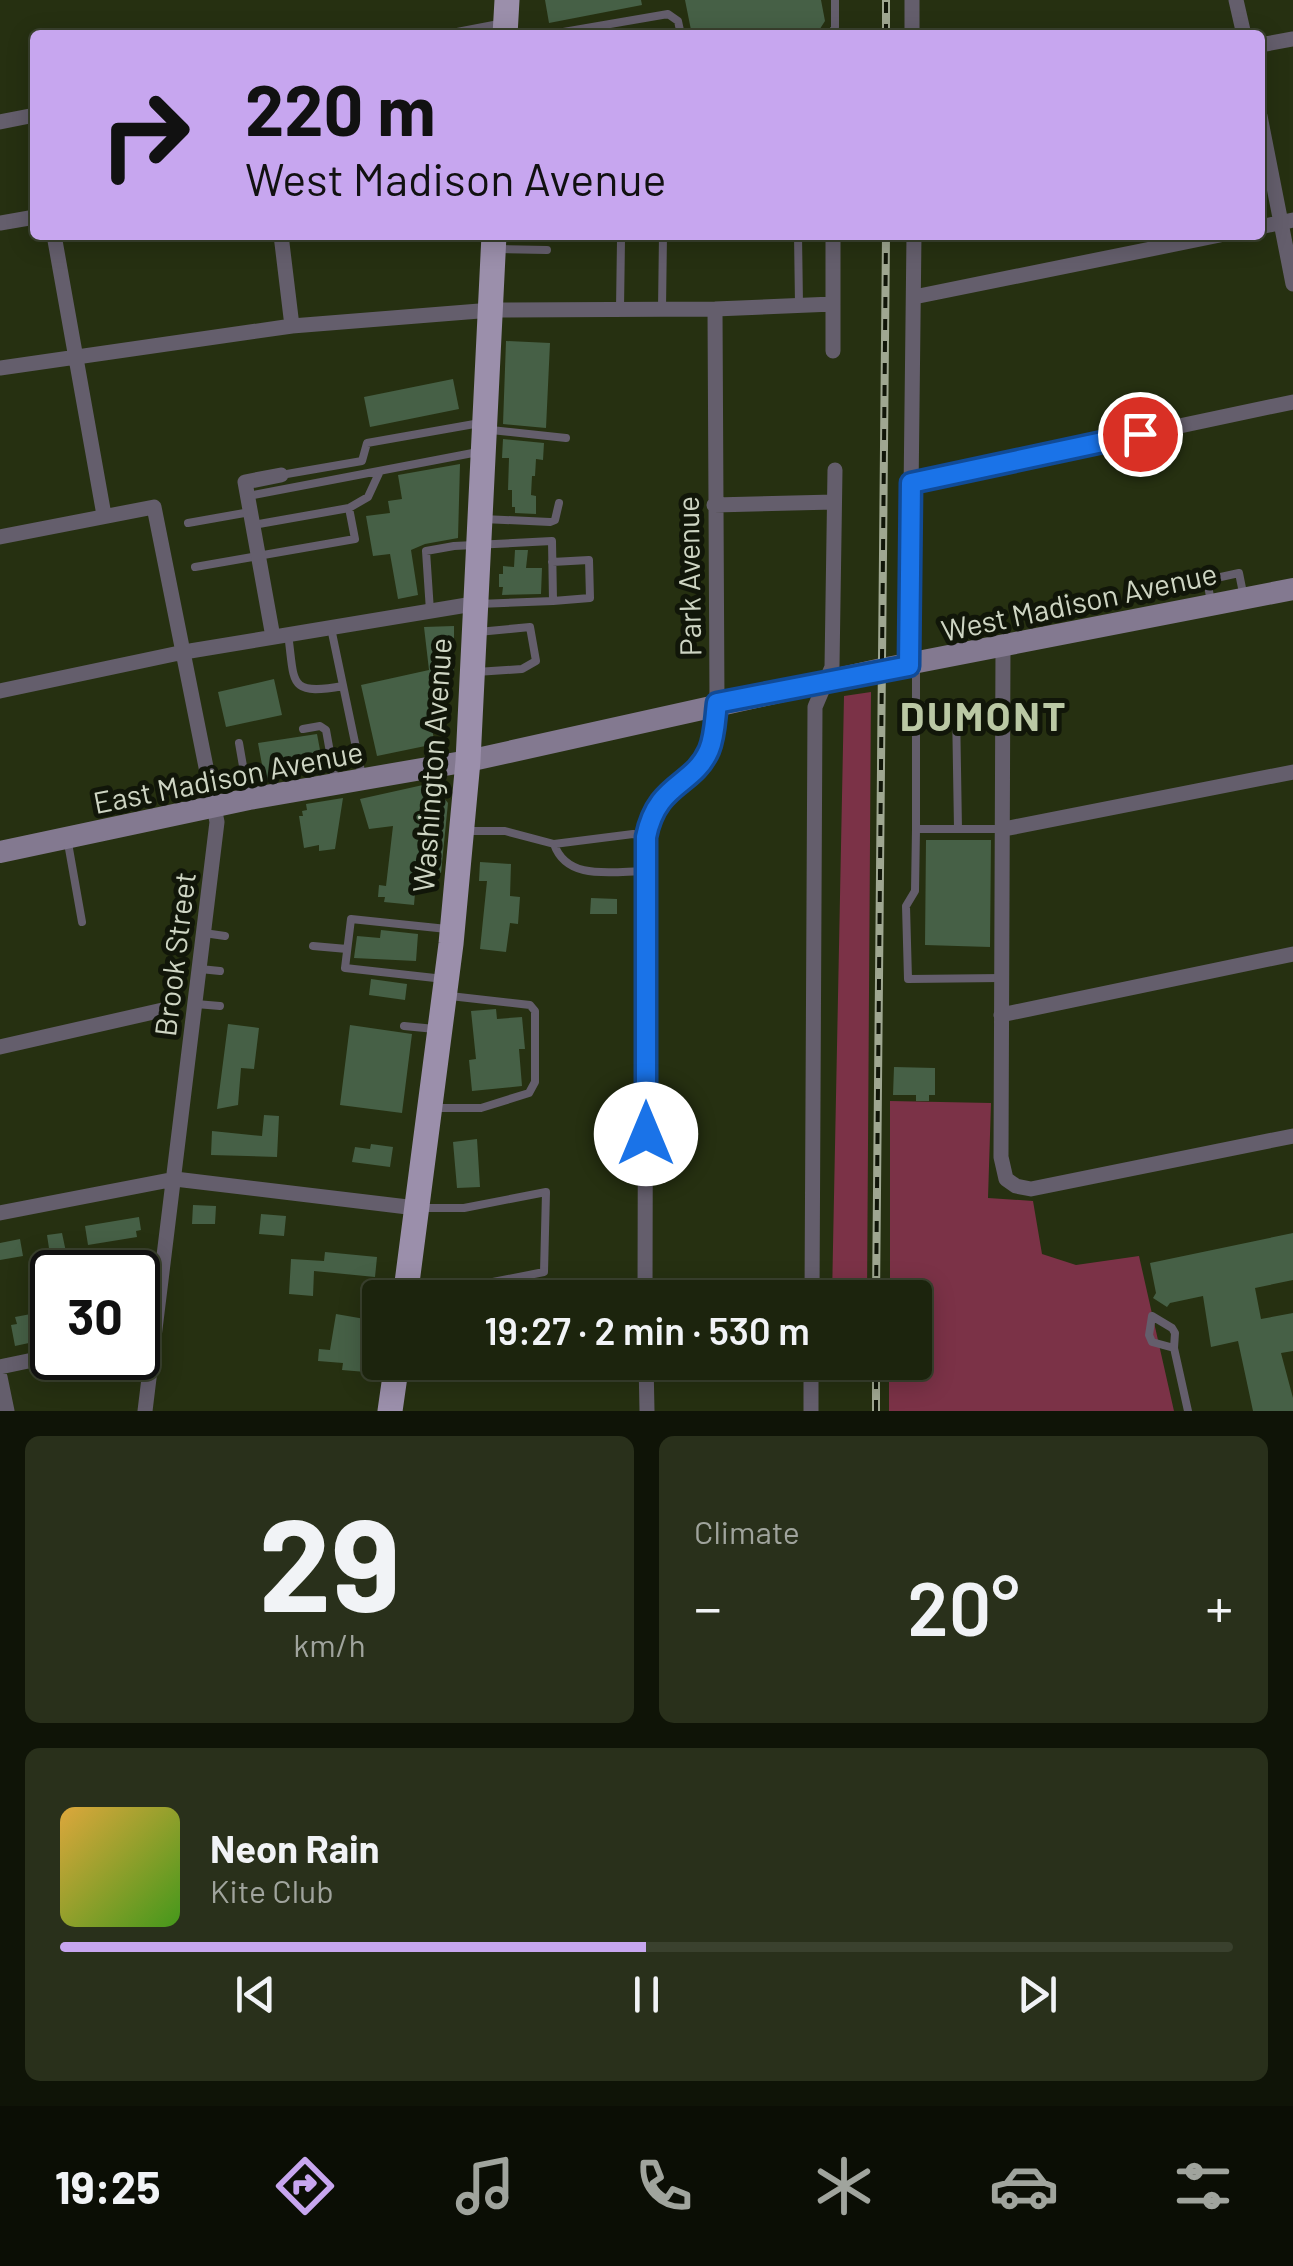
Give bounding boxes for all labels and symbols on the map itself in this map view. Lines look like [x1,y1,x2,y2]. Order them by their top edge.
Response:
pin [1098,392,1183,477]
street label: Park Avenue [669,496,707,656]
street label: West Madison Avenue [938,554,1220,648]
street label: Washington Avenue [404,637,458,893]
district label: DUMONT [900,691,1068,739]
street label: East Madison Avenue [90,732,366,820]
street label: Brook Street [146,870,202,1038]
position arrow [594,1082,698,1186]
speed limit sign: 30 [30,1250,160,1380]

